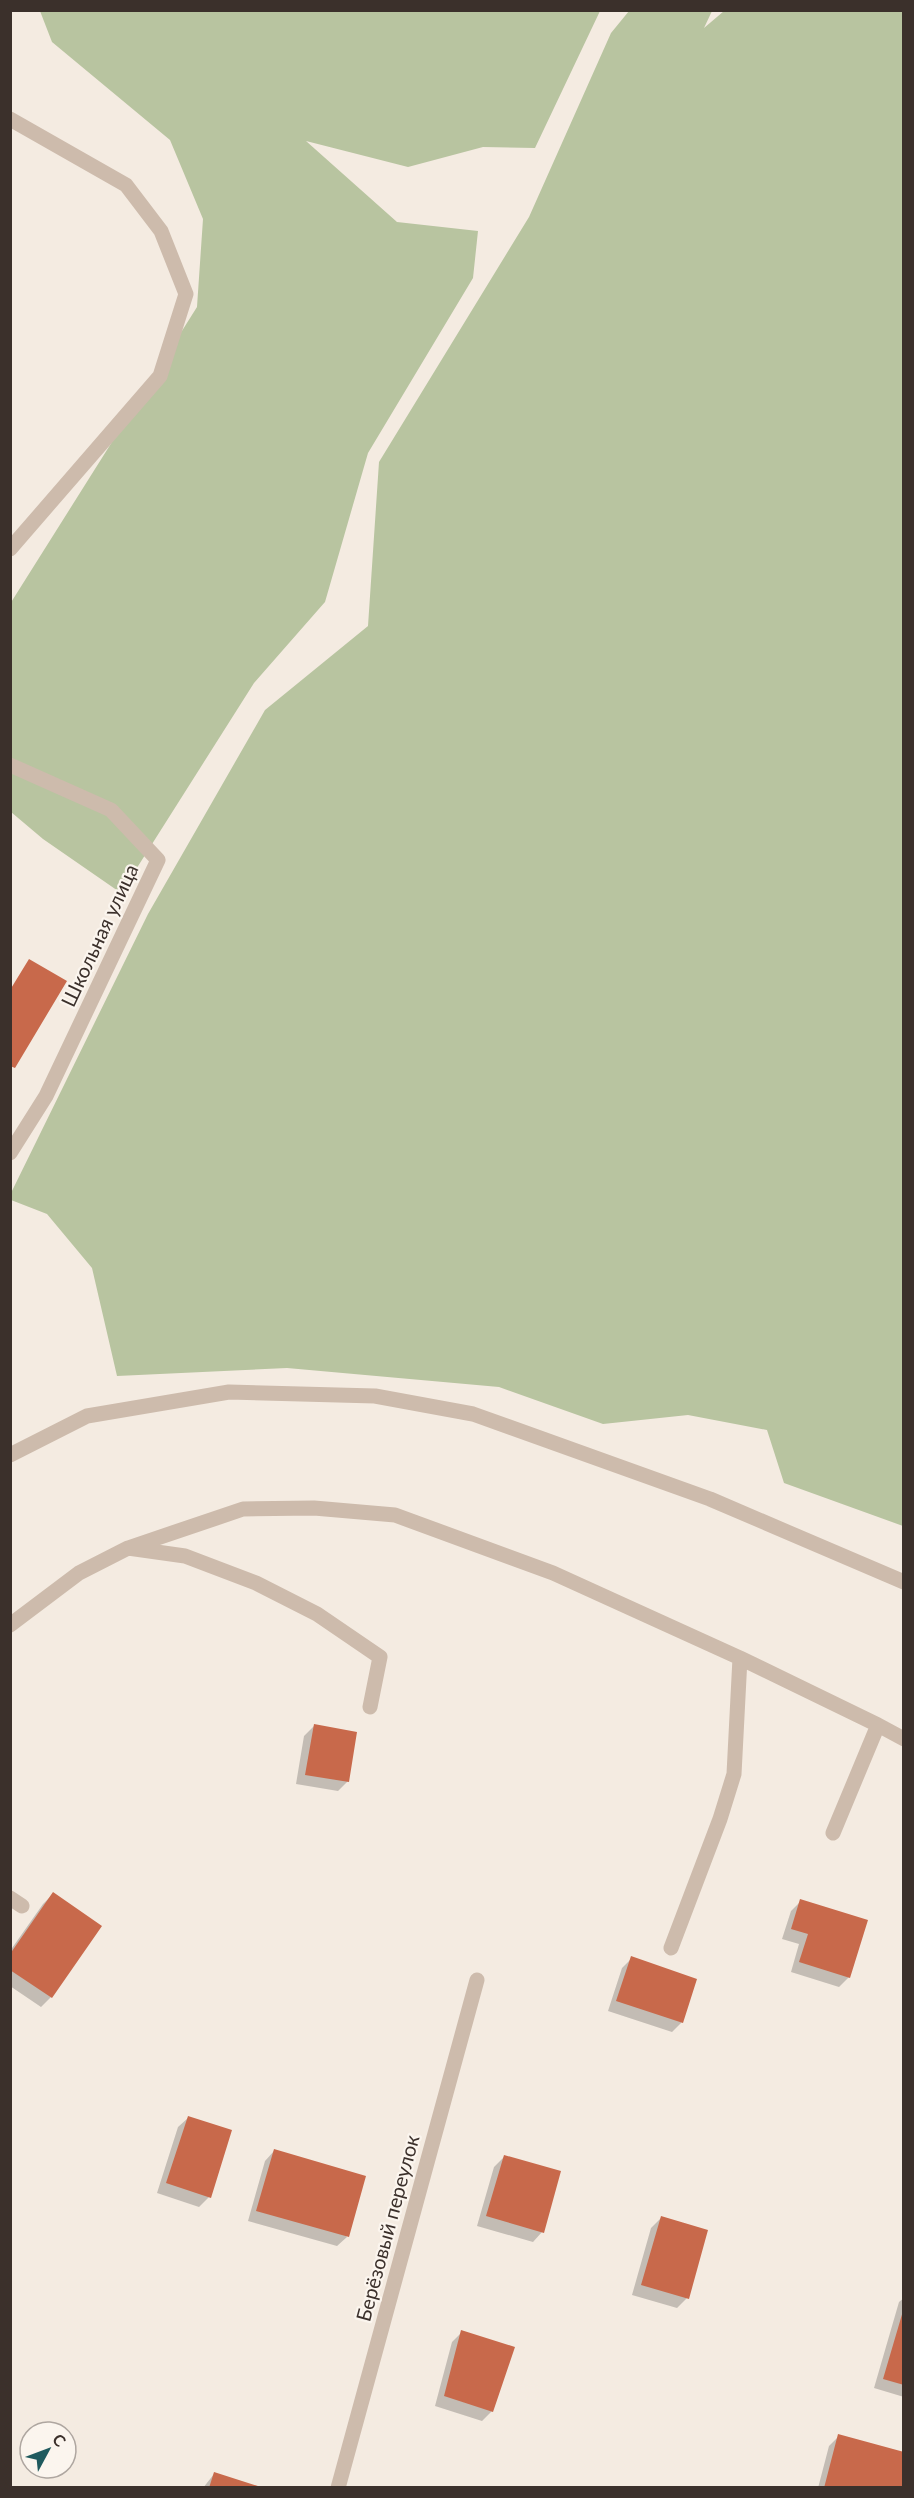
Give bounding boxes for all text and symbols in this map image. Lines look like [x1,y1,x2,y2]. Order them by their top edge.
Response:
street label: Школьная улица [55,860,143,1010]
street label: Берёзовый переулок [351,2132,424,2324]
north arrow [18,2420,78,2480]
text: С [49,2430,71,2450]

